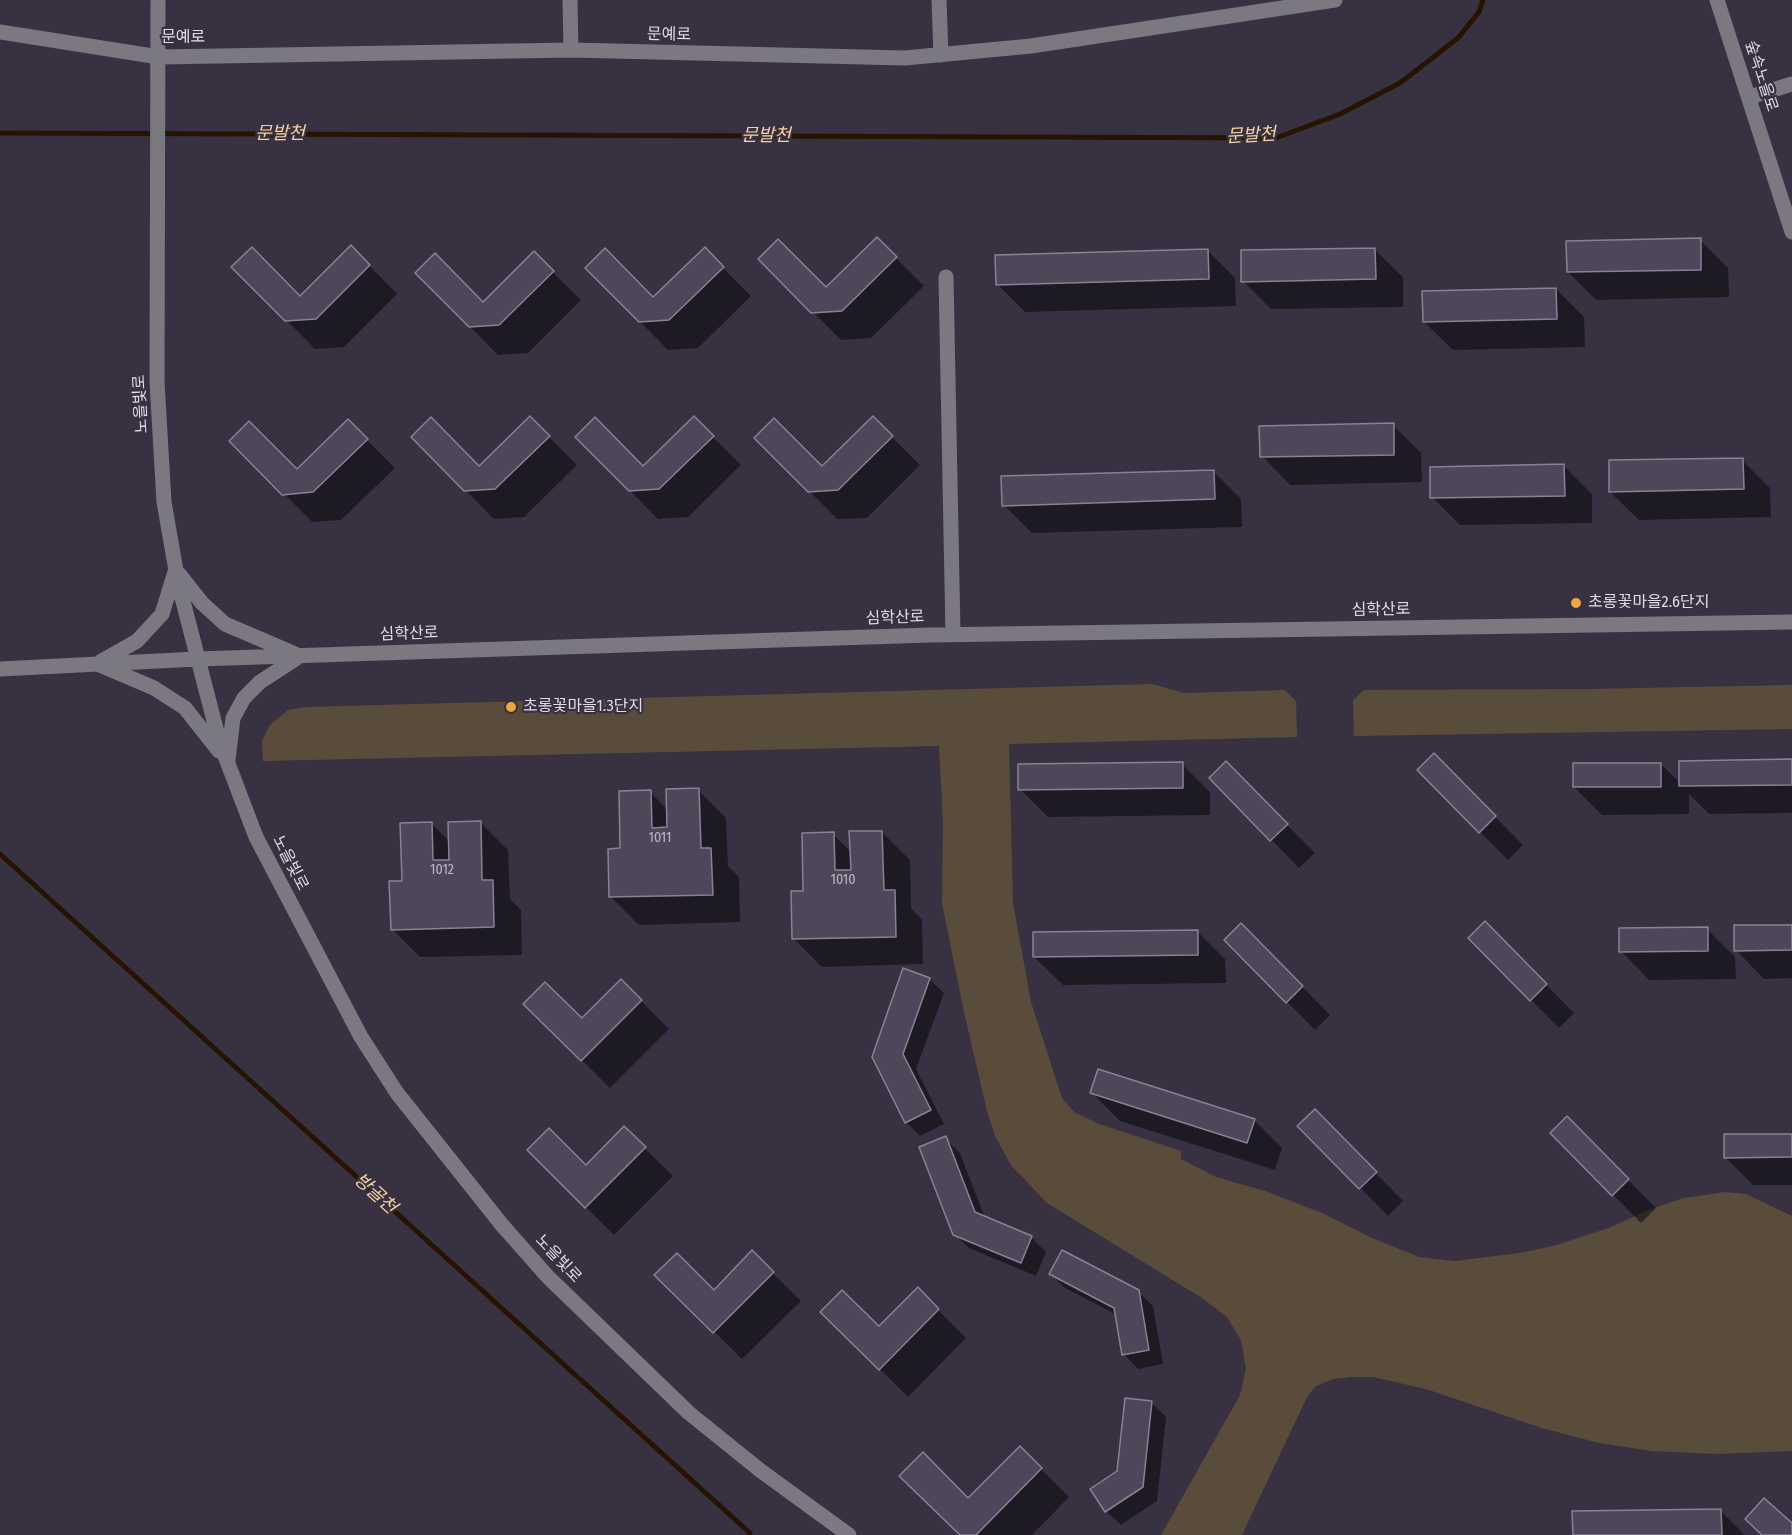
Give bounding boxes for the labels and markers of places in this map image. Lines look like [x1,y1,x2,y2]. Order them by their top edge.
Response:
place label: 초롱꽃마을2.6단지 [1588,593,1709,613]
marker: 초롱꽃마을2.6단지 [1569,596,1583,610]
place label: 초롱꽃마을1.3단지 [523,697,643,717]
marker: 초롱꽃마을1.3단지 [504,700,518,714]

